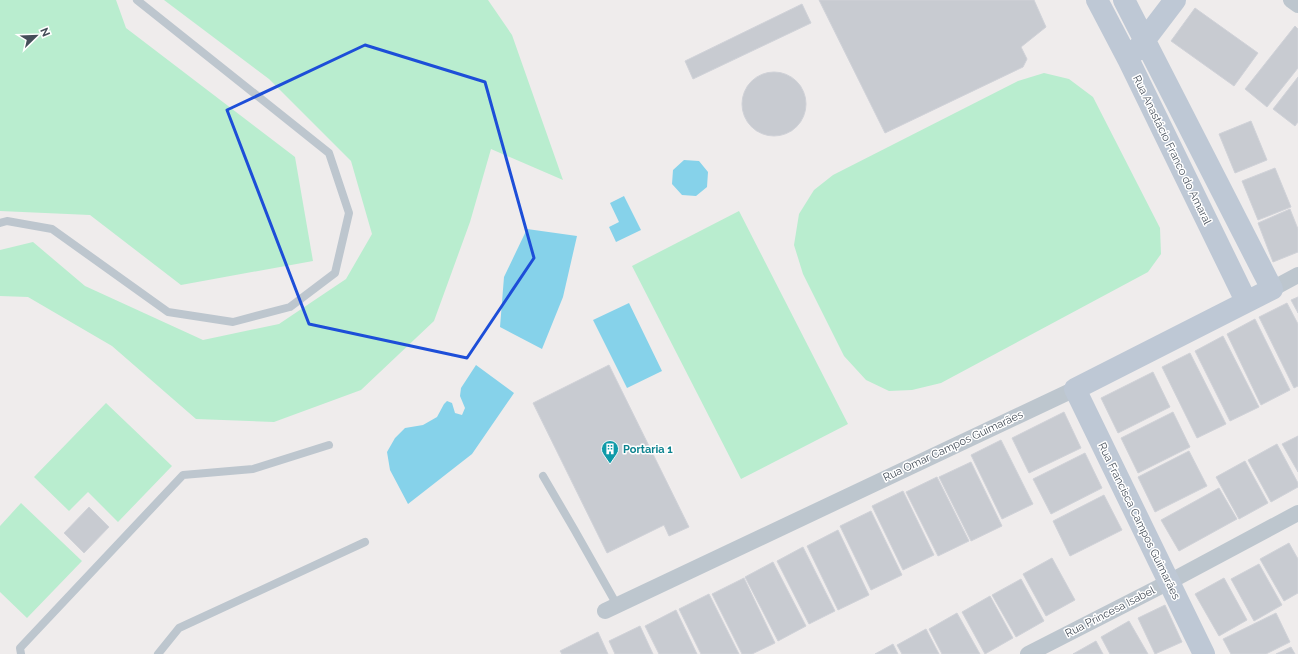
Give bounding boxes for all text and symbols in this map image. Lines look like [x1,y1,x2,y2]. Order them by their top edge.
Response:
north arrow [16,16,56,56]
text: N [37,26,52,39]
street label: Rua Anastácio Franco do Amaral [1130,73,1214,227]
street label: Rua Omar Campos Guimarães [881,408,1025,484]
building icon: Portaria 1 [600,439,620,464]
street label: Rua Francisca Campos Guimarães [1095,440,1183,602]
place label: Portaria 1 [623,443,673,456]
street label: Rua Princesa Isabel [1063,584,1157,640]

